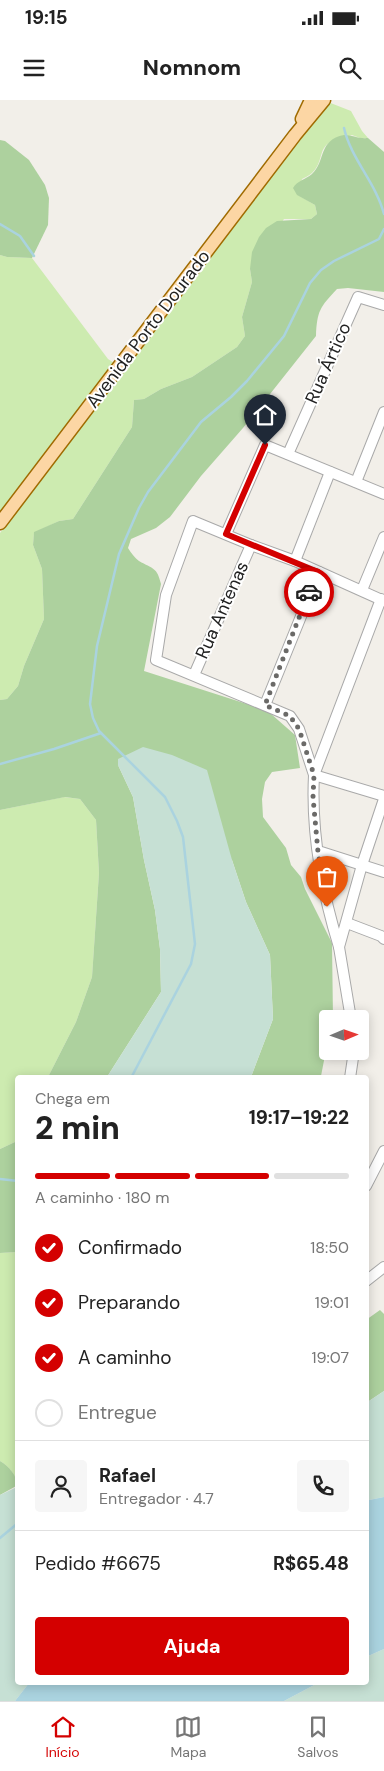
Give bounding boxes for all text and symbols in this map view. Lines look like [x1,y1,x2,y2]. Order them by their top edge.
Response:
text: 19:15 [25,5,68,30]
text: Nomnom [143,53,241,82]
icon: menu [20,54,48,82]
icon: search [336,54,364,82]
street label: Avenida Porto Dourado [81,245,215,413]
street label: Rua Ártico [299,319,357,407]
pin [244,394,286,445]
icon: home [251,401,279,429]
street label: Rua Antenas [190,558,254,662]
courier [284,567,334,617]
icon: car [295,578,323,606]
pin [306,856,348,907]
icon: bag [313,863,341,891]
north arrow [319,1010,369,1060]
map controls [319,1010,369,1060]
text: Chega em [35,1088,110,1109]
text: 19:17–19:22 [249,1105,349,1130]
text: 2 min [35,1107,120,1149]
text: A caminho · 180 m [35,1187,170,1208]
icon: check [35,1234,63,1262]
text: Confirmado [78,1235,182,1260]
text: 18:50 [310,1237,349,1258]
icon: check [35,1289,63,1317]
text: Preparando [78,1290,180,1315]
text: 19:01 [315,1292,349,1313]
icon: check [35,1344,63,1372]
text: A caminho [78,1345,171,1370]
text: 19:07 [311,1347,349,1368]
text: Entregue [78,1400,157,1425]
button: person [35,1460,87,1512]
button: phone [297,1460,349,1512]
text: Rafael [99,1463,156,1488]
text: Entregador · 4.7 [99,1488,214,1509]
text: Pedido #6675 [35,1551,161,1576]
text: R$65.48 [273,1551,349,1576]
button: Ajuda [35,1617,349,1675]
tab: Início [45,1713,80,1761]
tab: Mapa [171,1713,206,1761]
tab: Salvos [297,1713,338,1761]

